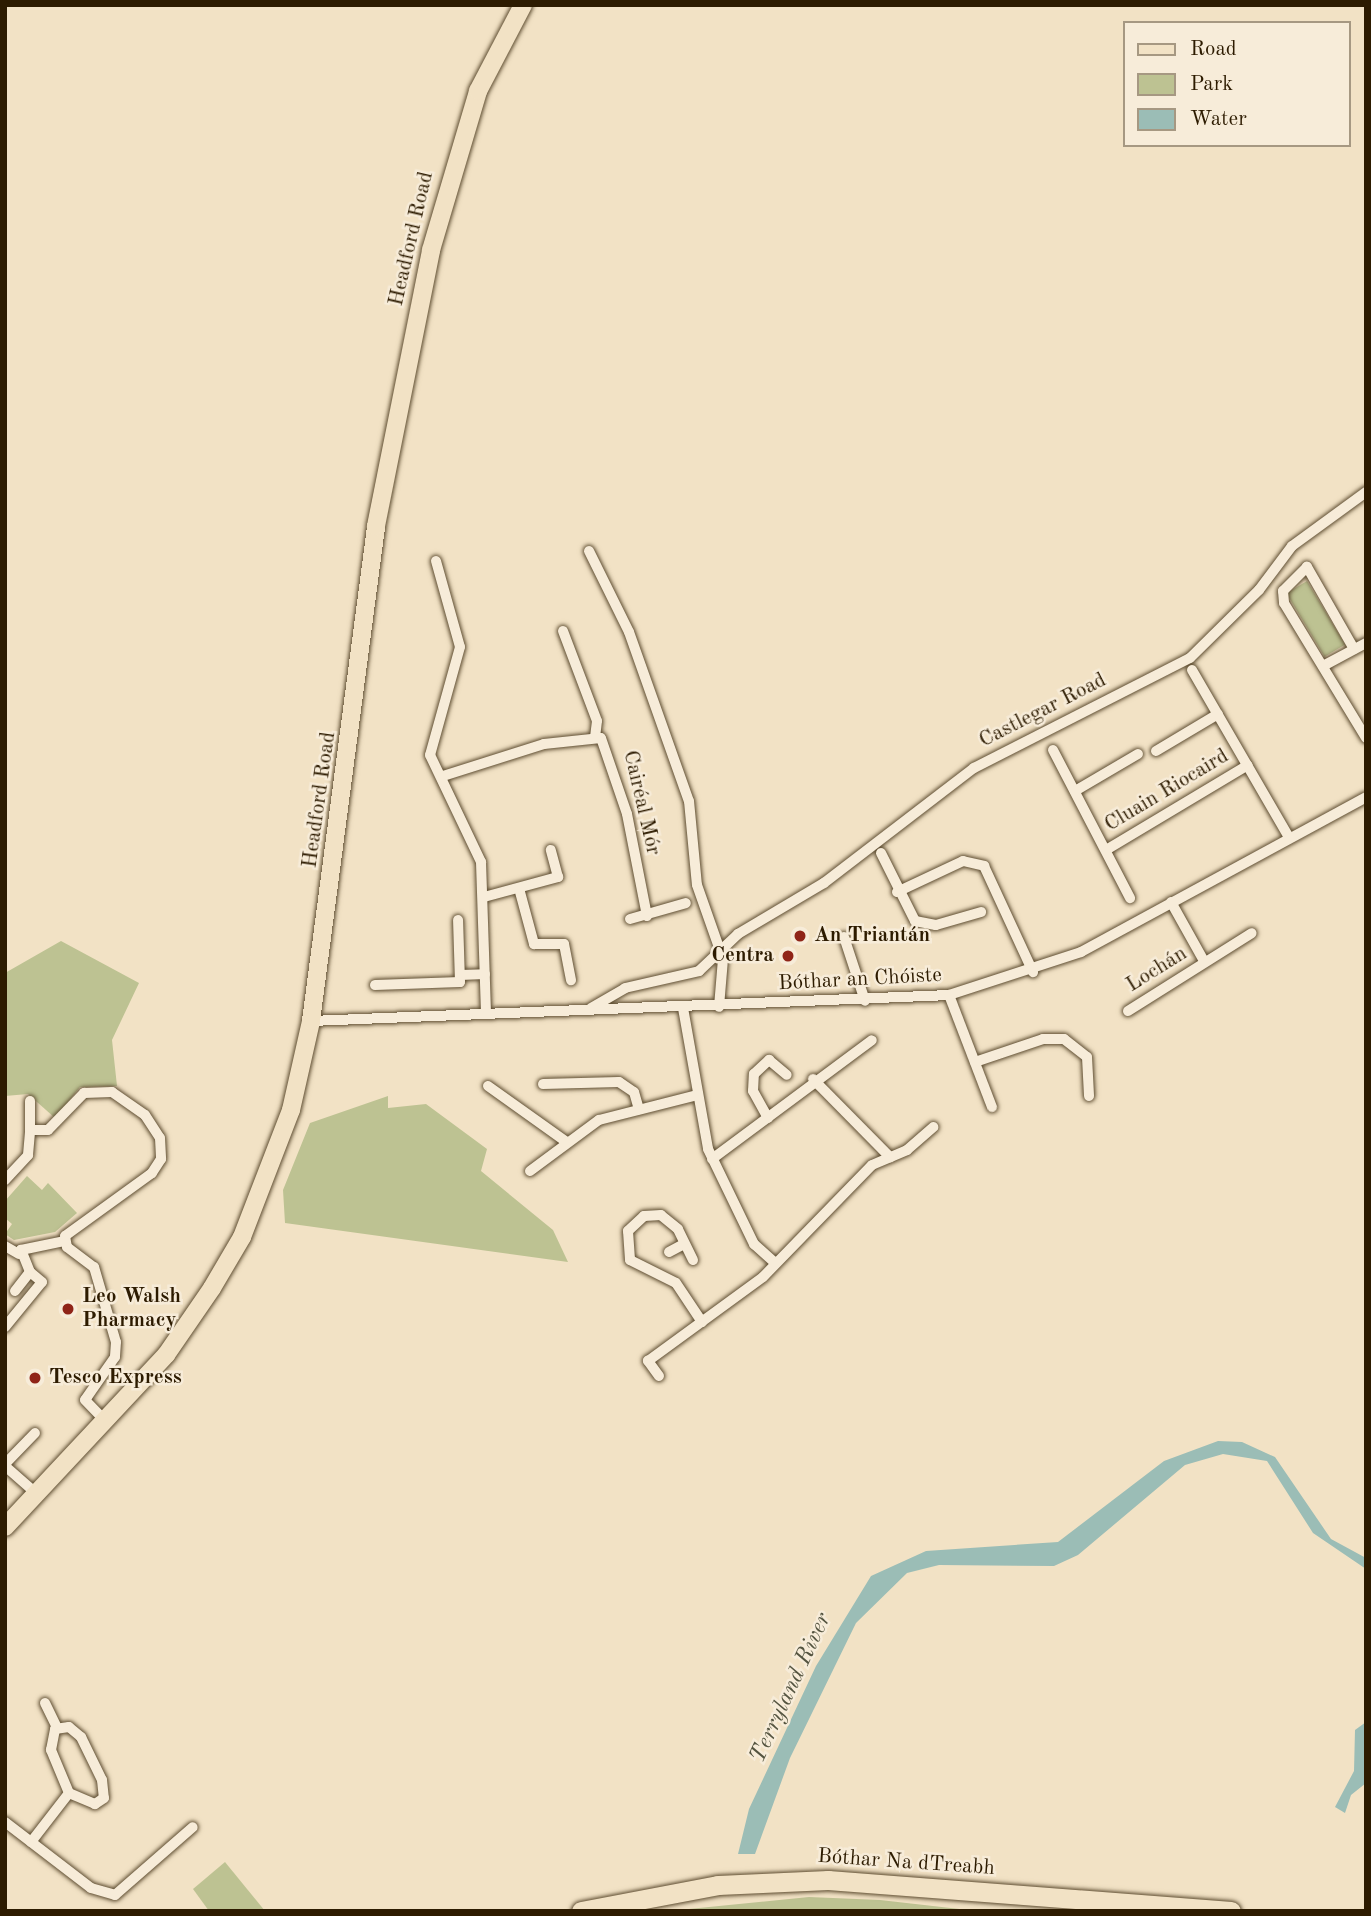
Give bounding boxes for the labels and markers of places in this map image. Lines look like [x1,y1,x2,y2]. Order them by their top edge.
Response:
place label: An Triantán [814,923,930,949]
marker: An Triantán [792,928,808,944]
place label: Centra [711,943,774,969]
marker: Centra [780,948,796,964]
place label: Leo Walsh Pharmacy [82,1284,181,1334]
marker: Leo Walsh Pharmacy [60,1301,76,1317]
place label: Tesco Express [49,1365,182,1391]
marker: Tesco Express [27,1370,43,1386]

